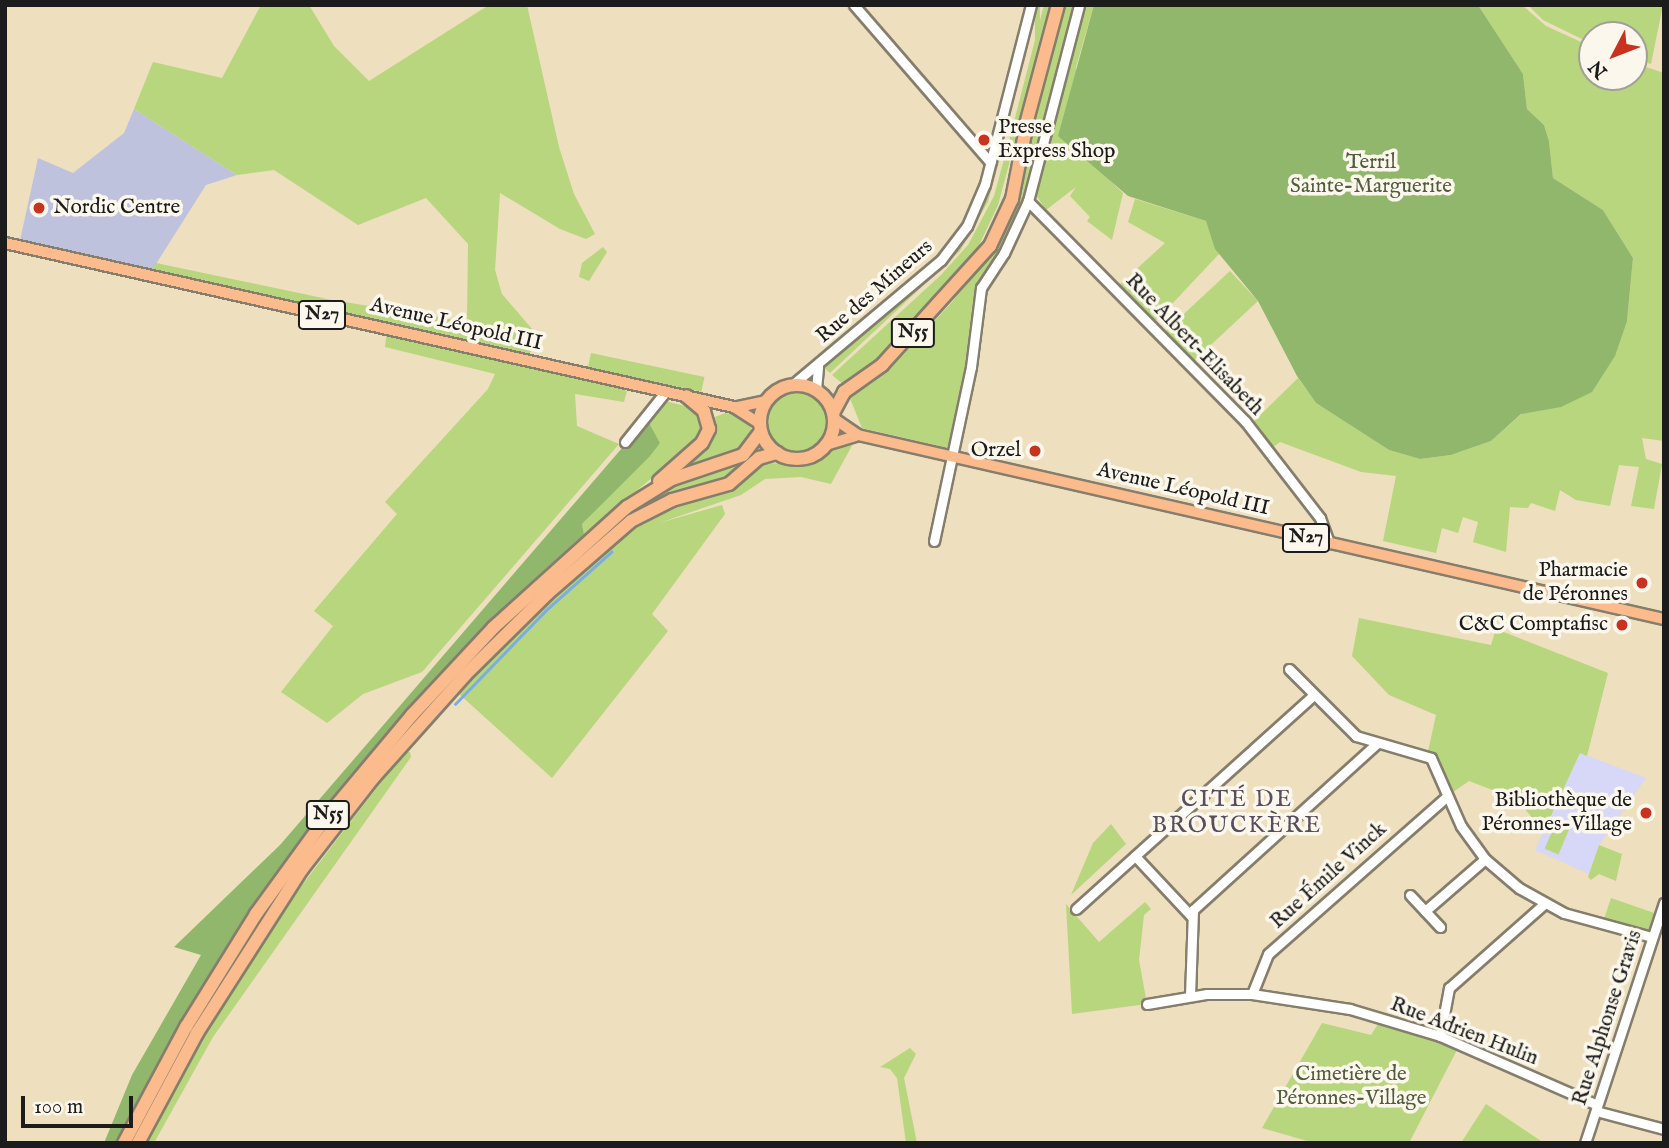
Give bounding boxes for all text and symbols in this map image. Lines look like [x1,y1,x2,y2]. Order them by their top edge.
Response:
north arrow [1578,21,1648,91]
text: N [1584,55,1613,83]
place label: Presse Express Shop [998,115,1115,165]
marker: Presse Express Shop [976,132,992,148]
park label: Terril Sainte-Marguerite [1290,150,1452,200]
place label: Nordic Centre [53,195,180,221]
marker: Nordic Centre [31,200,47,216]
street label: Rue des Mineurs [812,235,938,349]
street label: Rue Albert-Elisabeth [1120,269,1268,421]
street label: Avenue Léopold III [367,293,545,357]
road number: N27 [298,300,346,330]
road number: N55 [890,318,936,348]
place label: Orzel [971,438,1021,464]
marker: Orzel [1027,443,1043,459]
street label: Avenue Léopold III [1094,458,1272,522]
road number: N27 [1282,523,1330,554]
place label: Pharmacie de Péronnes [1523,558,1628,608]
marker: Pharmacie de Péronnes [1634,575,1650,591]
place label: C&C Comptafisc [1459,612,1608,638]
marker: C&C Comptafisc [1614,617,1630,633]
district label: CITÉ DE BROUCKÈRE [1153,786,1321,840]
place label: Bibliothèque de Péronnes-Village [1481,788,1632,838]
road number: N55 [305,800,351,830]
marker: Bibliothèque de Péronnes-Village [1638,805,1654,821]
street label: Rue Émile Vinck [1266,817,1392,935]
street label: Rue Alphonse Gravis [1568,927,1648,1109]
street label: Rue Adrien Hulin [1387,992,1541,1072]
park label: Cimetière de Péronnes-Village [1276,1062,1426,1112]
scale bar [24,1082,136,1126]
text: 100 m [34,1094,83,1121]

